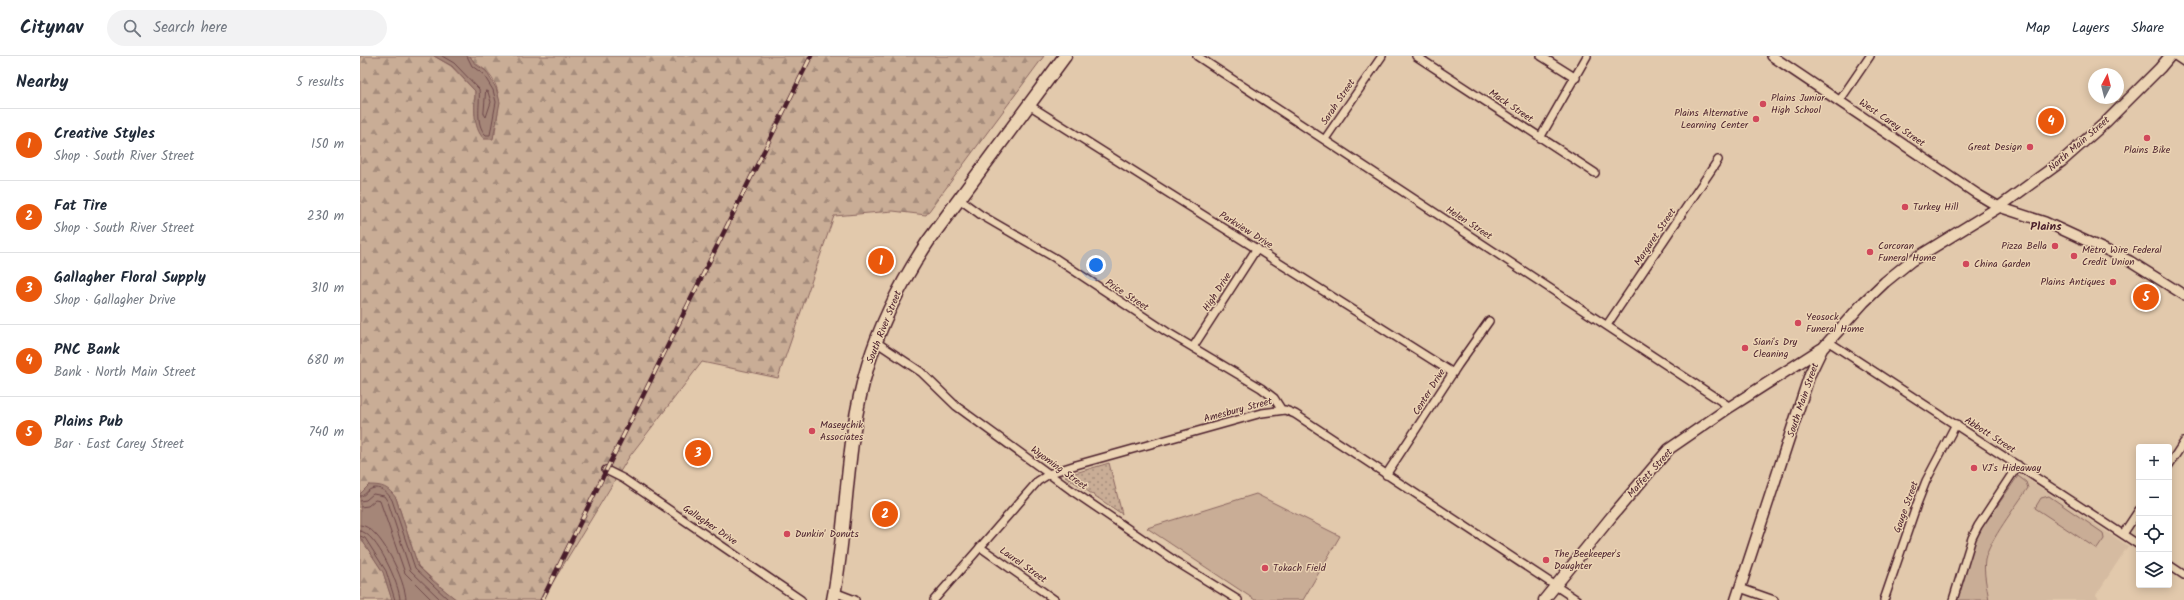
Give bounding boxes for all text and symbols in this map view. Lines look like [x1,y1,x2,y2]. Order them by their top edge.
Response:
search box [107,10,387,46]
text: Citynav [20,13,83,43]
text: Search here [153,16,227,40]
icon: search [121,17,143,39]
text: Map [2026,17,2050,39]
text: Layers [2072,17,2110,39]
text: Share [2132,17,2164,39]
north arrow [2088,68,2124,104]
text: Nearby [16,69,68,96]
text: 5 results [296,72,344,93]
street label: Sarah Street [1317,76,1359,128]
street label: Mack Street [1485,85,1537,127]
place label: Plains Junior High School [1771,90,1825,118]
street label: West Carey Street [1856,95,1929,151]
marker: Plains Junior High School [1758,99,1768,109]
place label: Plains Alternative Learning Center [1674,105,1749,133]
pin: 4 [2038,106,2064,136]
street label: North Main Street [2045,112,2114,175]
marker: Plains Alternative Learning Center [1751,114,1761,124]
text: Creative Styles [54,122,155,146]
marker: Plains Bike [2142,133,2152,143]
text: 1 [27,134,31,155]
text: 150 m [311,134,344,155]
place label: Great Design [1968,139,2022,155]
marker: Great Design [2025,142,2035,152]
place label: Plains Bike [2124,142,2171,158]
text: Shop · South River Street [54,146,194,167]
text: Fat Tire [54,194,107,218]
place label: Turkey Hill [1913,199,1959,215]
street label: Helen Street [1442,202,1496,244]
marker: Turkey Hill [1900,202,1910,212]
street label: Margaret Street [1630,205,1680,269]
text: 2 [25,206,33,227]
text: 230 m [307,206,344,227]
street label: Parkview Drive [1216,207,1276,253]
district label: Plains [2030,217,2062,236]
text: Shop · South River Street [54,218,194,239]
place label: Corcoran Funeral Home [1878,238,1937,266]
place label: Pizza Bella [2001,238,2047,254]
marker: Pizza Bella [2050,241,2060,251]
place label: Metro Wire Federal Credit Union [2082,242,2162,270]
pin: 1 [868,246,894,276]
marker: Corcoran Funeral Home [1865,247,1875,257]
marker: Metro Wire Federal Credit Union [2069,251,2079,261]
your location [1086,255,1106,275]
place label: China Garden [1974,256,2031,272]
marker: China Garden [1961,259,1971,269]
text: Gallagher Floral Supply [54,266,206,290]
street label: High Drive [1198,269,1236,315]
place label: Plains Antiques [2040,274,2106,290]
street label: Price Street [1102,275,1152,315]
marker: Plains Antiques [2108,277,2118,287]
text: 3 [25,278,33,299]
text: 310 m [310,278,344,299]
pin: 5 [2133,282,2159,312]
street label: South River Street [862,288,906,366]
text: Shop · Gallagher Drive [54,290,176,311]
place label: Yeosock Funeral Home [1806,309,1865,337]
marker: Yeosock Funeral Home [1793,318,1803,328]
place label: Siani's Dry Cleaning [1753,334,1798,362]
text: PNC Bank [54,338,119,362]
marker: Siani's Dry Cleaning [1740,343,1750,353]
text: 4 [25,350,33,371]
text: 680 m [307,350,344,371]
street label: South Main Street [1783,361,1823,439]
text: Bank · North Main Street [54,362,196,383]
street label: Center Drive [1408,365,1450,418]
street label: Amesbury Street [1202,393,1274,427]
text: Plains Pub [54,410,123,434]
street label: Abbott Street [1961,412,2019,458]
place label: Maseychik Associates [820,417,864,445]
text: 5 [26,422,32,443]
text: 740 m [309,422,344,443]
marker: Maseychik Associates [807,426,817,436]
text: Bar · East Carey Street [54,434,184,455]
pin: 3 [685,438,711,468]
street label: Wyoming Street [1027,442,1091,494]
map controls [2136,444,2172,588]
button: + [2136,444,2172,480]
street label: Maffett Street [1623,445,1677,501]
place label: VJ's Hideaway [1982,460,2041,476]
marker: VJ's Hideaway [1969,463,1979,473]
street label: Gouge Street [1889,479,1923,535]
button: − [2136,480,2172,516]
pin: 2 [872,499,898,529]
street label: Gallagher Drive [679,501,741,550]
button: locate [2136,516,2172,552]
place label: Dunkin' Donuts [795,526,859,542]
marker: Dunkin' Donuts [782,529,792,539]
street label: Laurel Street [996,543,1050,587]
place label: The Beekeeper's Daughter [1554,546,1621,574]
button: layers [2136,552,2172,588]
marker: The Beekeeper's Daughter [1541,555,1551,565]
place label: Tokach Field [1273,560,1327,576]
marker: Tokach Field [1260,563,1270,573]

